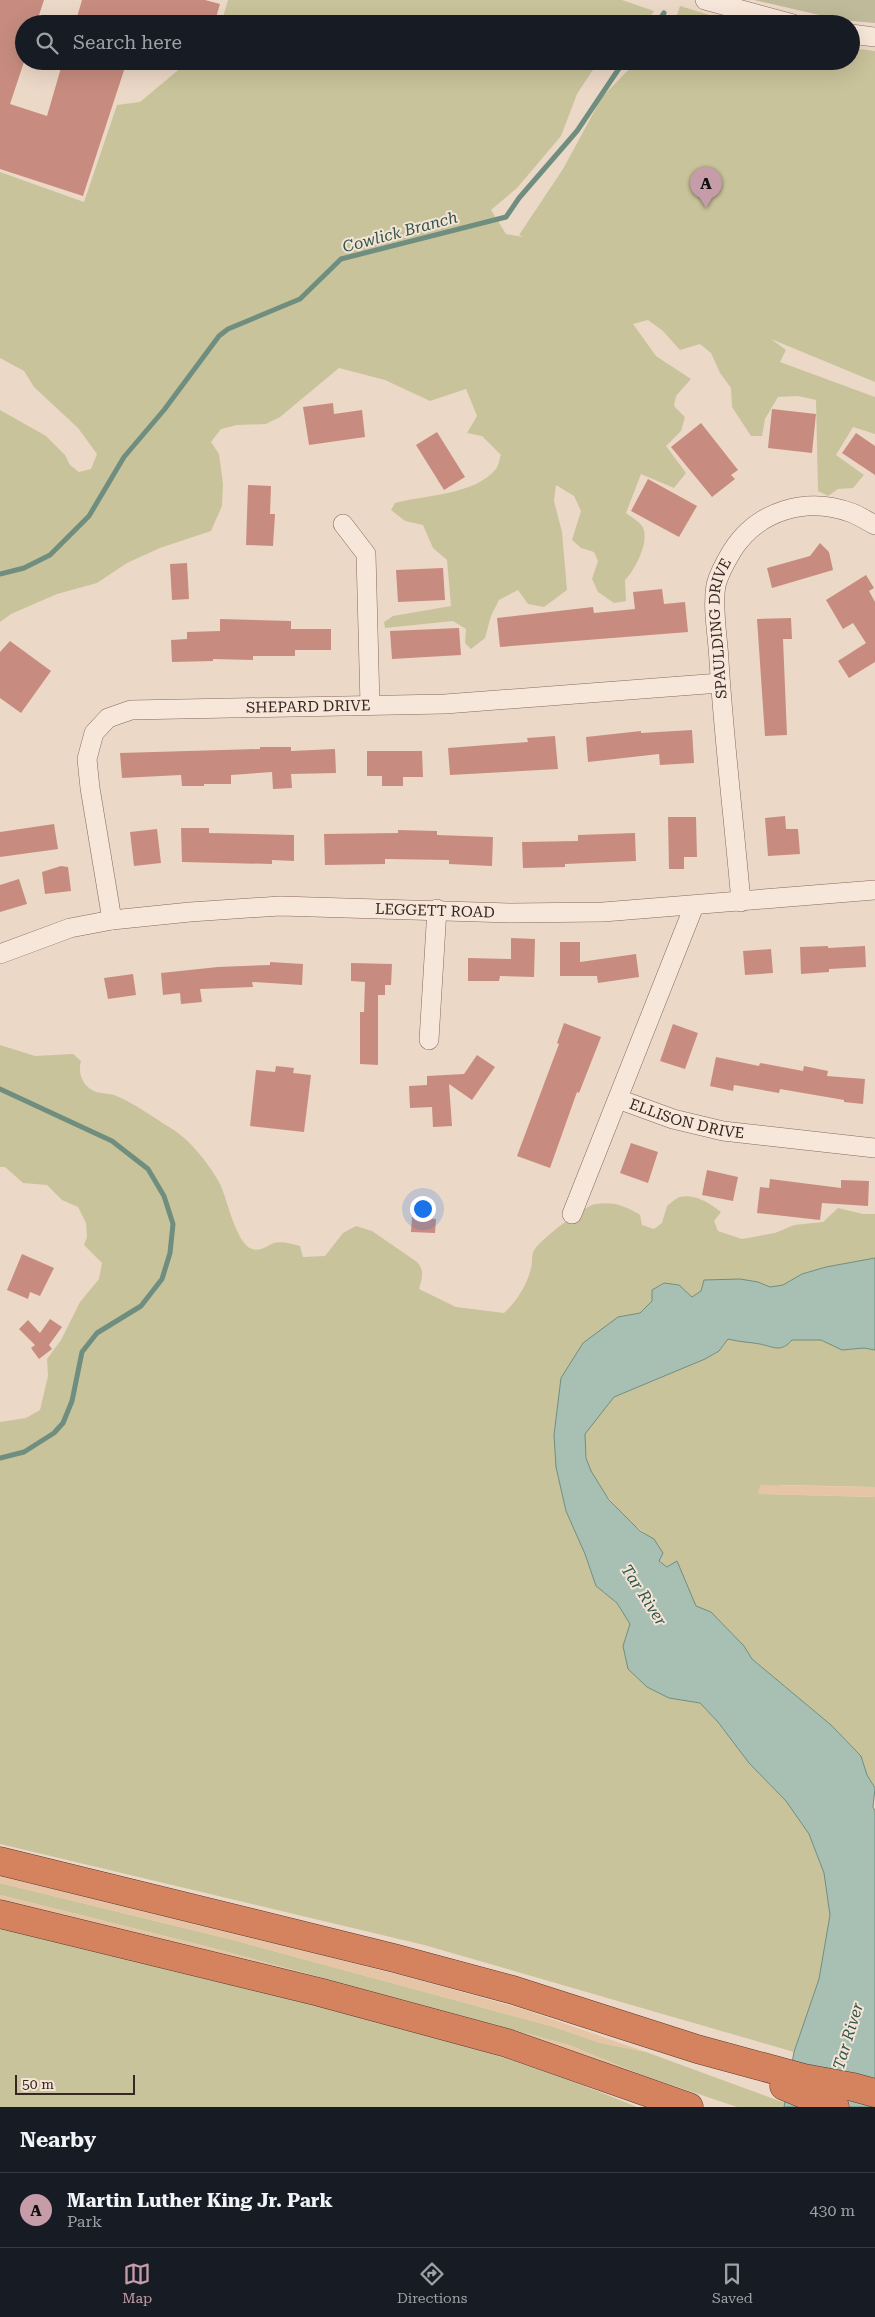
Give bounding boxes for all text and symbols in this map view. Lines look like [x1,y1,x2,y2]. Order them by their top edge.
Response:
search box [15,15,860,70]
icon: search [33,29,61,57]
text: Search here [73,31,182,54]
pin: A [690,167,722,208]
water label: Cowlick Branch [340,207,460,256]
street label: SPAULDING DRIVE [706,555,735,700]
street label: SHEPARD DRIVE [246,696,371,717]
street label: LEGGETT ROAD [375,900,495,922]
street label: ELLISON DRIVE [627,1095,745,1142]
your location [410,1196,436,1222]
water label: Tar River [617,1561,671,1629]
water label: Tar River [829,2000,867,2072]
scale bar [15,2072,135,2095]
text: 50 m [22,2076,54,2092]
text: Nearby [20,2128,96,2152]
text: Martin Luther King Jr. Park [67,2189,333,2212]
text: A [30,2201,42,2220]
text: 430 m [809,2201,855,2220]
text: Park [67,2212,102,2231]
tab: Map [122,2260,152,2306]
tab: Directions [397,2260,467,2306]
tab: Saved [712,2260,753,2306]

